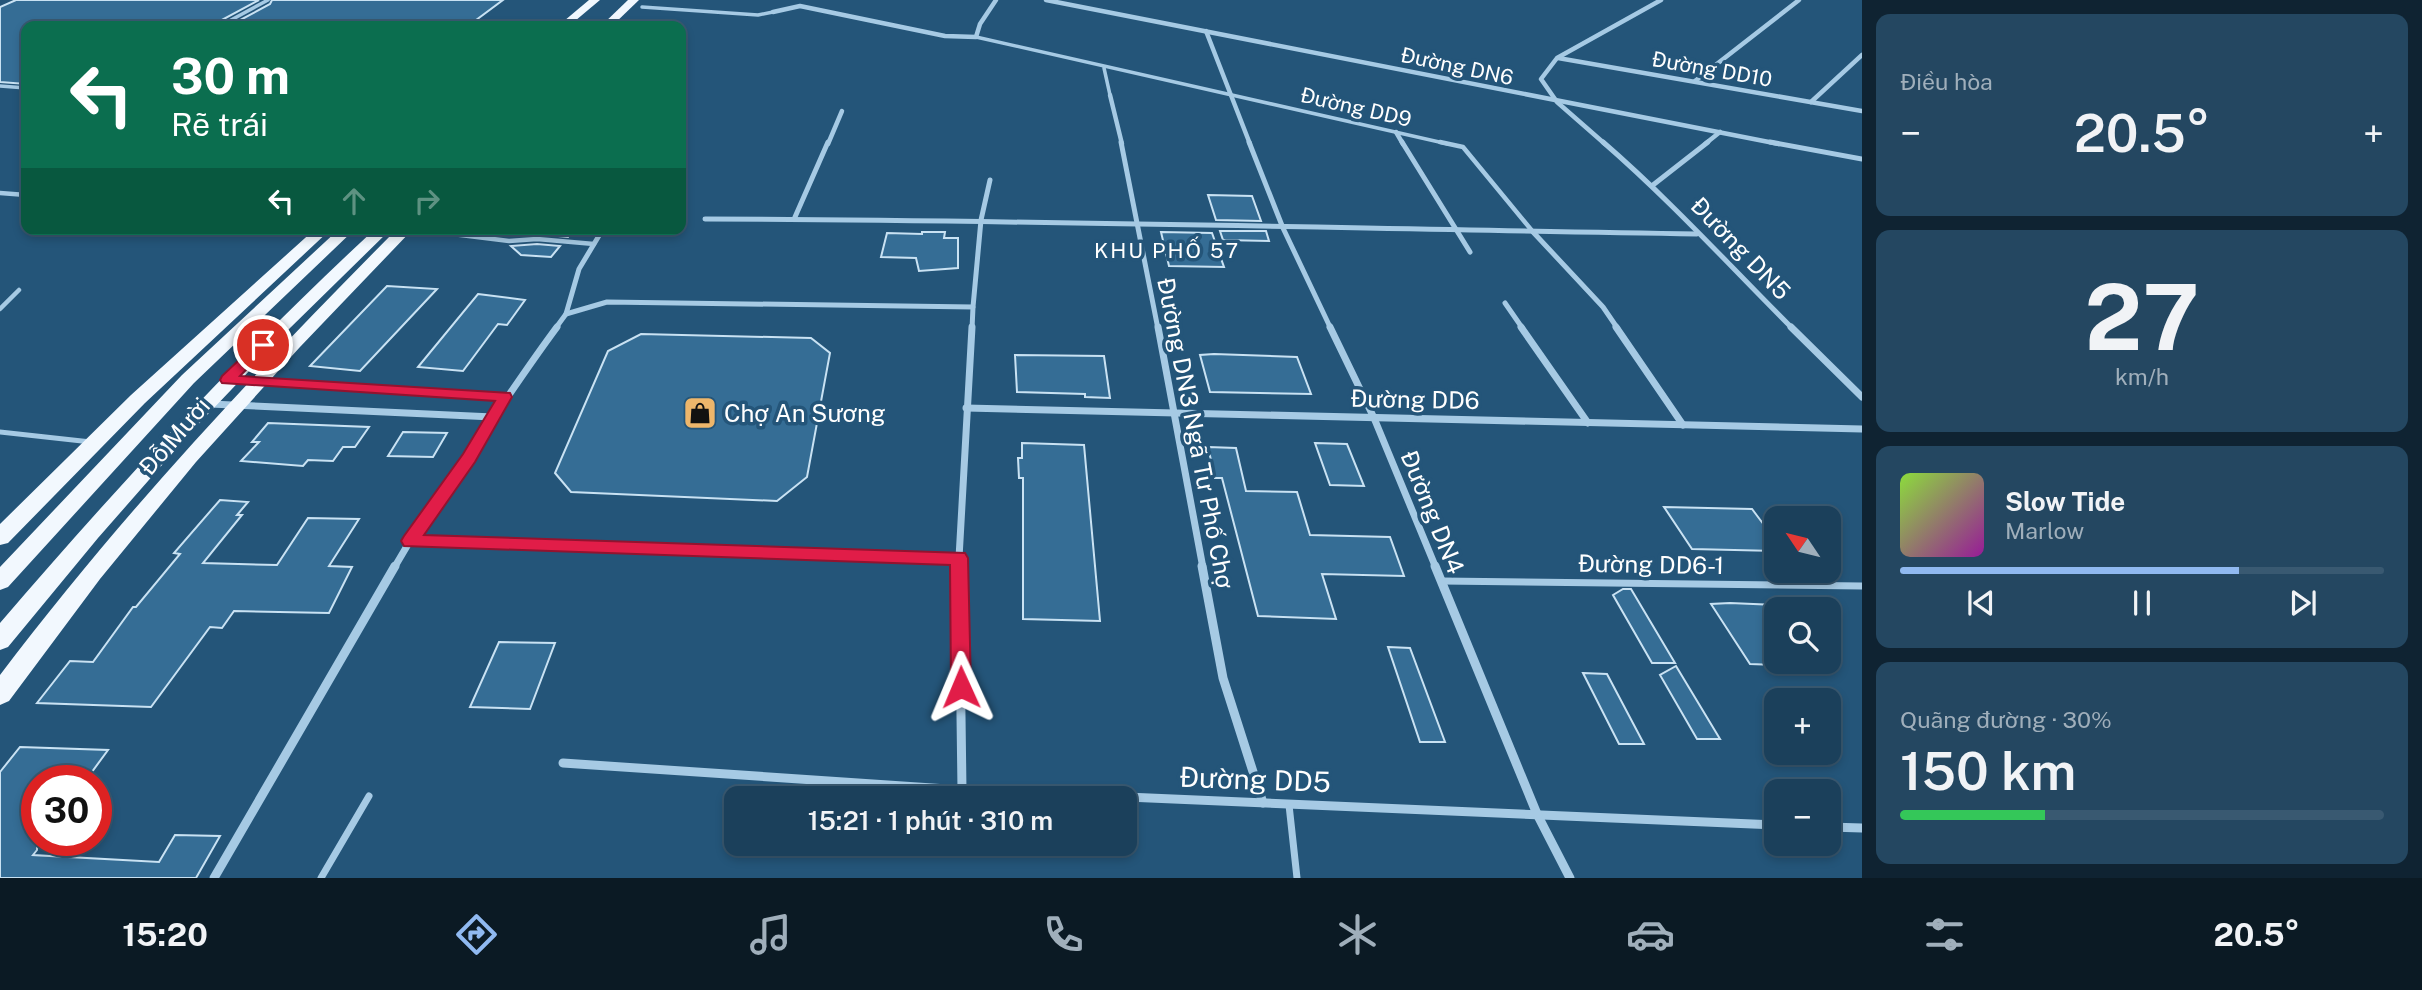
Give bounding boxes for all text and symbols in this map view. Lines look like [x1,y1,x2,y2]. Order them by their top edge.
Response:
street label: Đường DN6 [1398,42,1516,90]
street label: Đường DD10 [1650,46,1774,92]
text: 30 m [171,47,290,105]
icon: left [56,49,147,140]
text: Điều hòa [1900,68,1993,95]
street label: Đường DD9 [1298,82,1414,132]
text: 20.5° [2074,103,2210,164]
text: Rẽ trái [171,106,268,143]
text: − [1900,111,1921,156]
text: + [2363,111,2384,156]
icon: left [262,182,300,220]
icon: ahead [335,182,373,220]
icon: right [408,182,446,220]
street label: Đường DN5 [1685,191,1797,305]
district label: KHU PHỐ 57 [1094,236,1240,263]
text: 27 [2085,264,2199,370]
street label: Đường DN3 Ngã Tư Phố Chợ [1152,275,1240,591]
pin [233,315,293,375]
icon: arrive [244,326,282,364]
text: km/h [2115,363,2169,390]
street label: Đường DD6 [1350,384,1480,414]
street label: Đỗ Mười [133,392,215,480]
shop icon: Chợ An Sương [681,394,719,432]
place label: Chợ An Sương [724,399,886,427]
street label: Đường DN4 [1395,446,1471,578]
text: Slow Tide [2005,486,2125,517]
north arrow [1764,506,1841,583]
map controls [1764,506,1841,856]
text: Marlow [2005,517,2084,544]
street label: Đường DD6-1 [1578,549,1724,579]
icon: previous [1962,584,2000,622]
icon: pause [2123,584,2161,622]
icon: next [2284,584,2322,622]
button: search [1764,597,1841,674]
position arrow [924,650,998,724]
button: + [1764,688,1841,765]
text: Quãng đường · 30% [1900,706,2112,733]
text: 150 km [1900,741,2076,802]
street label: Đường DD5 [1179,760,1331,798]
speed limit sign: 30 [21,765,112,856]
button: − [1764,779,1841,856]
text: 15:21 · 1 phút · 310 m [808,805,1053,836]
icon: directions [452,910,501,959]
icon: music [746,910,795,959]
icon: phone [1039,910,1088,959]
icon: climate [1333,910,1382,959]
icon: car [1626,910,1675,959]
icon: filters [1920,910,1969,959]
text: 15:20 [122,916,208,953]
text: 20.5° [2213,916,2300,953]

